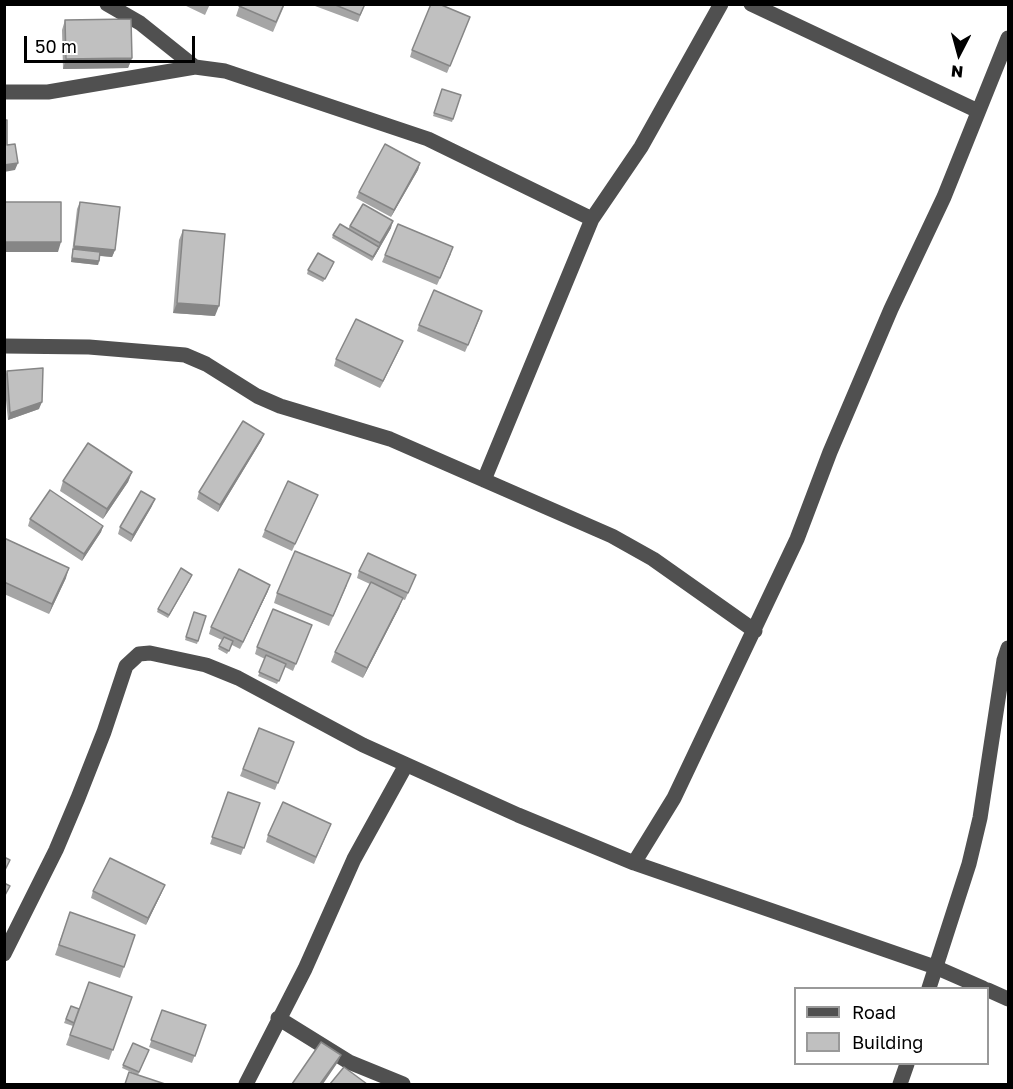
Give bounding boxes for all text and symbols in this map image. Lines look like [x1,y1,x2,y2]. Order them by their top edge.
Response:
scale bar [27,24,198,62]
north arrow [929,24,989,84]
text: 50 m [35,35,77,57]
text: N [950,61,964,82]
legend [794,987,989,1065]
text: Road [852,1001,896,1023]
text: Building [852,1031,923,1053]

